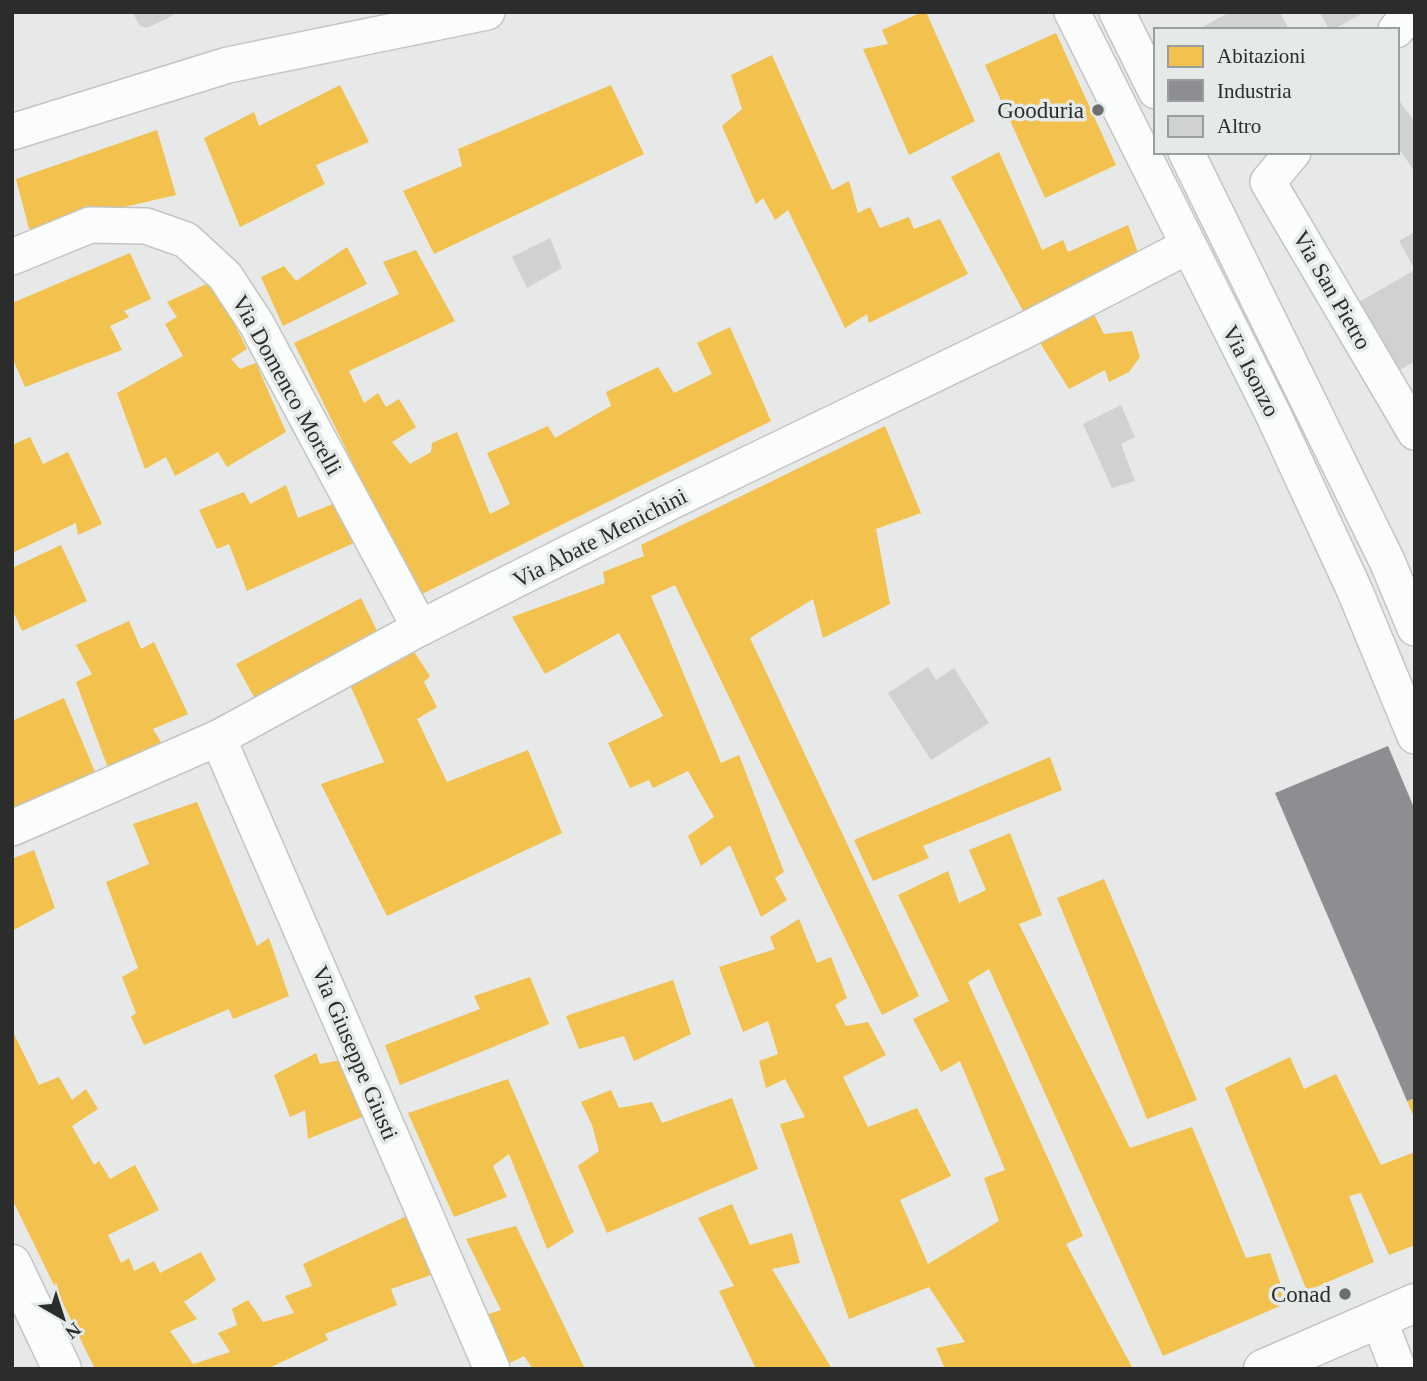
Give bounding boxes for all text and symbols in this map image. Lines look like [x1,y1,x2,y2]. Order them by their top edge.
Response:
legend [1154,28,1399,154]
text: Abitazioni [1217,44,1306,68]
text: Industria [1217,79,1292,103]
place label: Gooduria [997,98,1084,123]
marker: Gooduria [1090,102,1106,118]
text: Altro [1217,114,1261,138]
street label: Via San Pietro [1288,226,1376,354]
street label: Via Domenco Morelli [227,291,347,479]
street label: Via Isonzo [1217,321,1285,421]
street label: Via Abate Menichini [509,483,691,593]
street label: Via Giuseppe Giusti [307,962,403,1144]
place label: Conad [1271,1282,1331,1307]
north arrow [28,1283,98,1353]
marker: Conad [1337,1286,1353,1302]
text: N [61,1318,85,1343]

